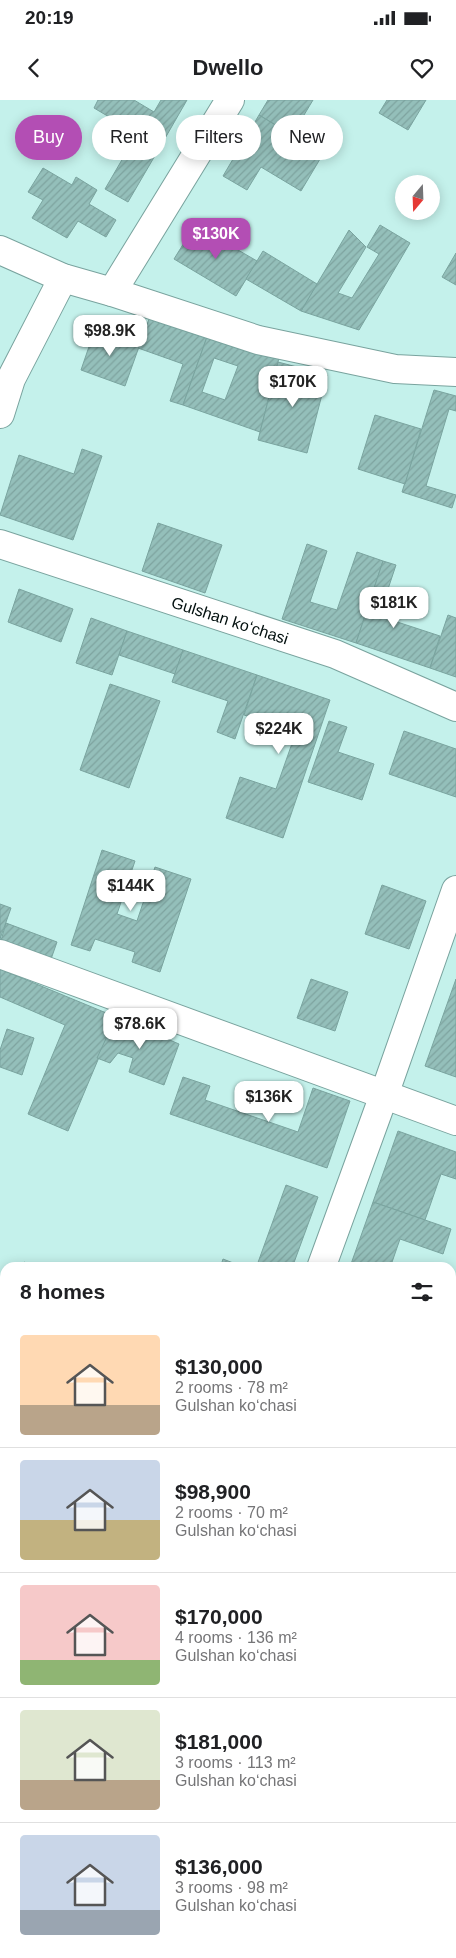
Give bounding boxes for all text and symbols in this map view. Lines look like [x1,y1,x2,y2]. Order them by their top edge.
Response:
text: 20:19 [25,7,74,28]
icon: back [20,54,48,82]
icon: heart [408,54,436,82]
text: Dwello [193,55,263,80]
chip: Buy [15,115,82,160]
chip: Rent [92,115,166,160]
chip: Filters [176,115,261,160]
chip: New [271,115,343,160]
north arrow [395,175,440,220]
map controls [395,175,440,220]
pin: $130K [181,218,251,260]
text: $130K [192,225,240,242]
pin: $98.9K [69,314,151,357]
text: $98.9K [84,322,136,339]
pin: $170K [258,366,328,408]
text: $170K [269,373,317,390]
pin: $181K [359,586,429,629]
street label: Gulshan koʻchasi [169,594,290,647]
text: $181K [370,594,418,611]
pin: $224K [244,712,314,755]
text: $224K [255,720,303,737]
pin: $144K [96,870,166,912]
text: $144K [107,877,155,894]
pin: $78.6K [99,1008,181,1050]
text: $78.6K [114,1015,166,1032]
pin: $136K [234,1080,304,1123]
text: $136K [245,1088,293,1105]
icon: filters [408,1278,436,1306]
text: 8 homes [20,1280,105,1303]
icon: home [60,1355,120,1415]
text: $130,000 [175,1355,263,1378]
text: 2 rooms · 78 m² [175,1379,288,1396]
text: Gulshan koʻchasi [175,1397,297,1414]
icon: home [60,1480,120,1540]
text: $98,900 [175,1480,251,1503]
text: 2 rooms · 70 m² [175,1504,288,1521]
text: Gulshan koʻchasi [175,1522,297,1539]
icon: home [60,1605,120,1665]
text: $170,000 [175,1605,263,1628]
text: 4 rooms · 136 m² [175,1629,297,1646]
text: Gulshan koʻchasi [175,1647,297,1664]
icon: home [60,1730,120,1790]
text: $181,000 [175,1730,263,1753]
text: 3 rooms · 113 m² [175,1754,296,1771]
text: Gulshan koʻchasi [175,1772,297,1789]
icon: home [60,1855,120,1915]
text: $136,000 [175,1855,263,1878]
text: 3 rooms · 98 m² [175,1879,288,1896]
text: Gulshan koʻchasi [175,1897,297,1914]

